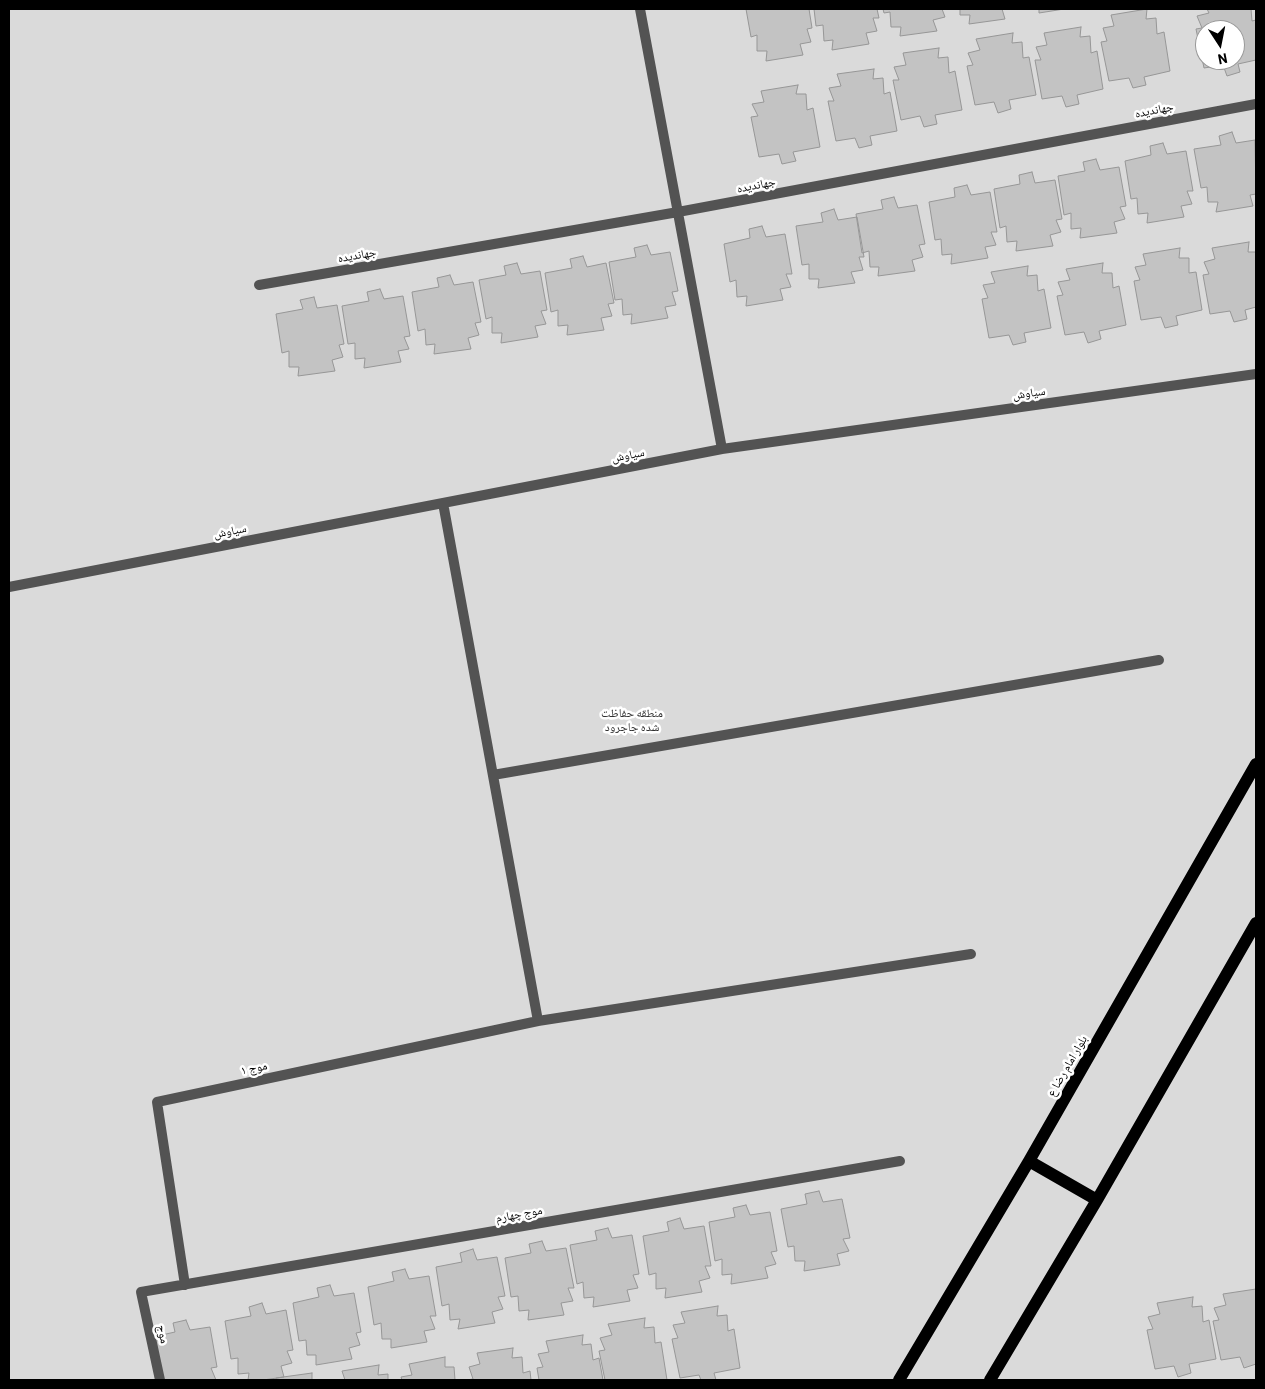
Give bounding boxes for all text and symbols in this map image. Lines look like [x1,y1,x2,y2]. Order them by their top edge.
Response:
north arrow [1195,20,1245,70]
text: N [1217,50,1229,68]
street label: جهاندیده [1134,99,1174,121]
street label: جهاندیده [736,174,776,196]
street label: جهاندیده [337,245,377,265]
street label: سیاوش [1012,384,1046,402]
street label: سیاوش [610,445,646,465]
street label: سیاوش [212,521,248,541]
park label: منطقه حفاظت شده جاجرود [601,706,663,734]
street label: بلوار امام رضا ع [1044,1033,1090,1099]
street label: موج ۱ [240,1058,268,1078]
street label: موج چهارم [495,1203,543,1225]
street label: موج [154,1323,172,1345]

